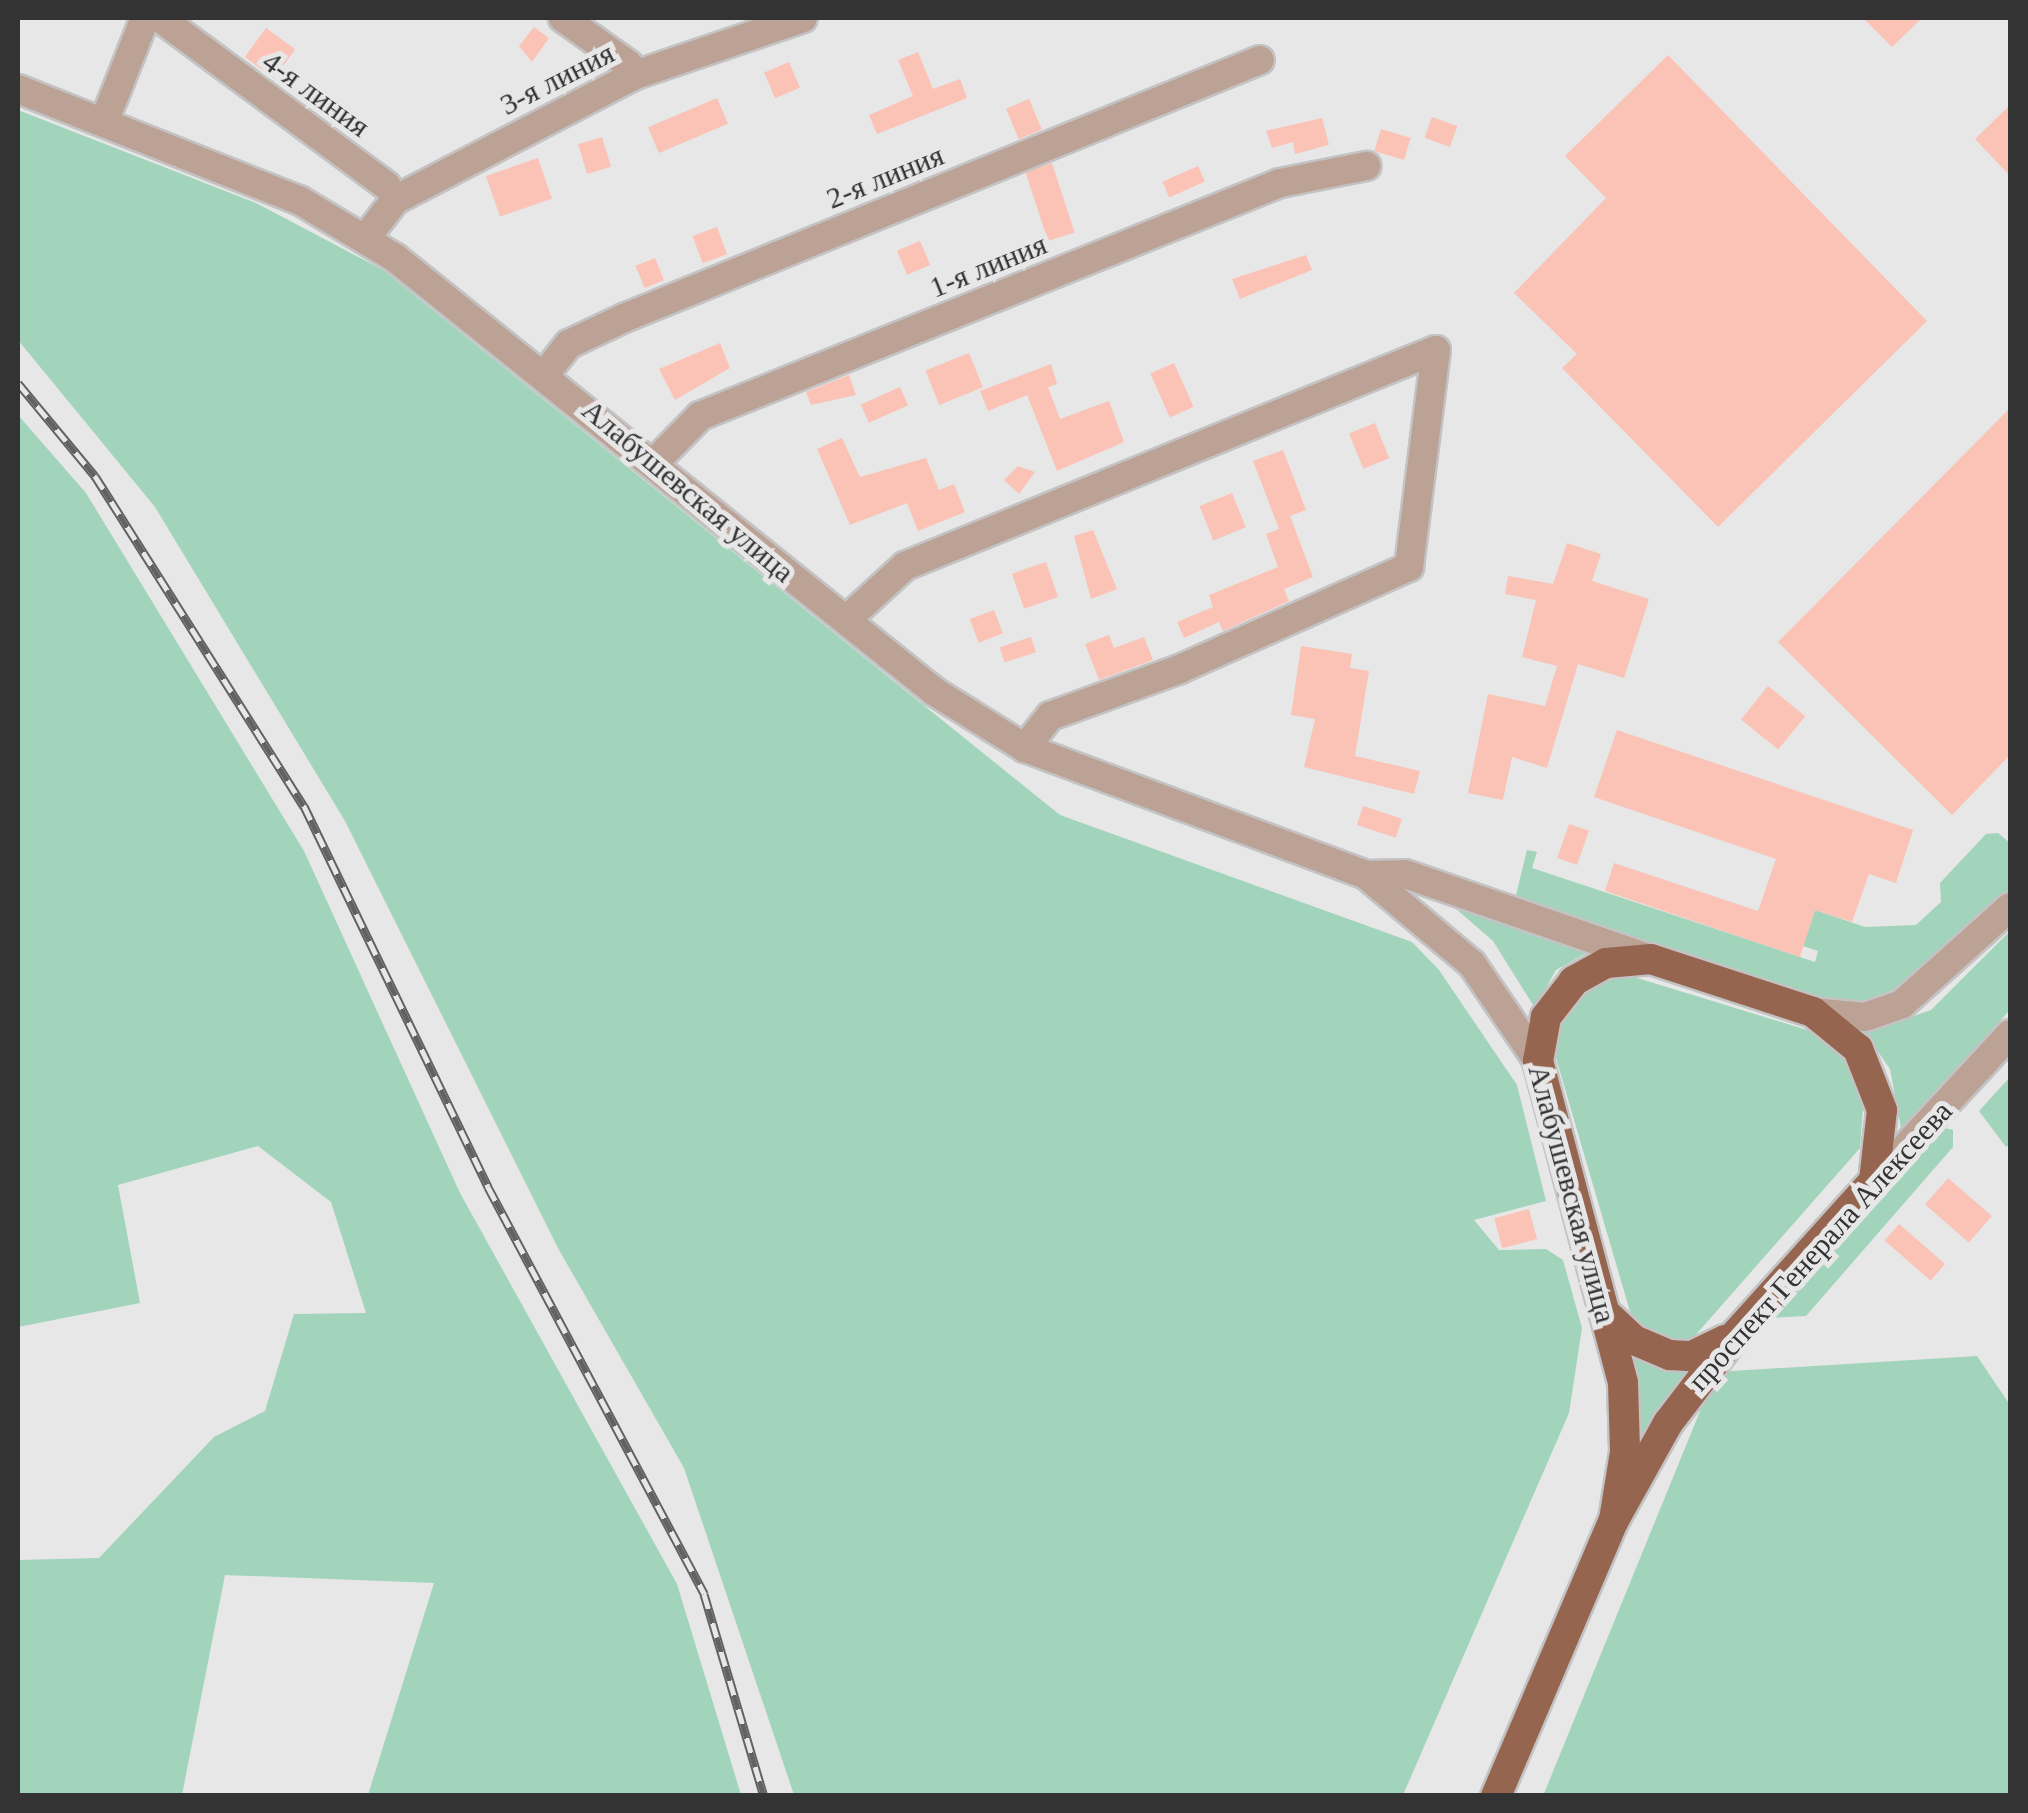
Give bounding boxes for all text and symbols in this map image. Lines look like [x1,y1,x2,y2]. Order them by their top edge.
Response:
street label: 3-я линия [494,35,620,123]
street label: 4-я линия [256,43,376,145]
street label: 2-я линия [821,137,949,217]
street label: 1-я линия [924,226,1052,306]
street label: Алабушевская улица [575,392,801,590]
street label: Алабушевская улица [1520,1061,1624,1327]
street label: проспект Генерала Алексеева [1680,1094,1960,1398]

